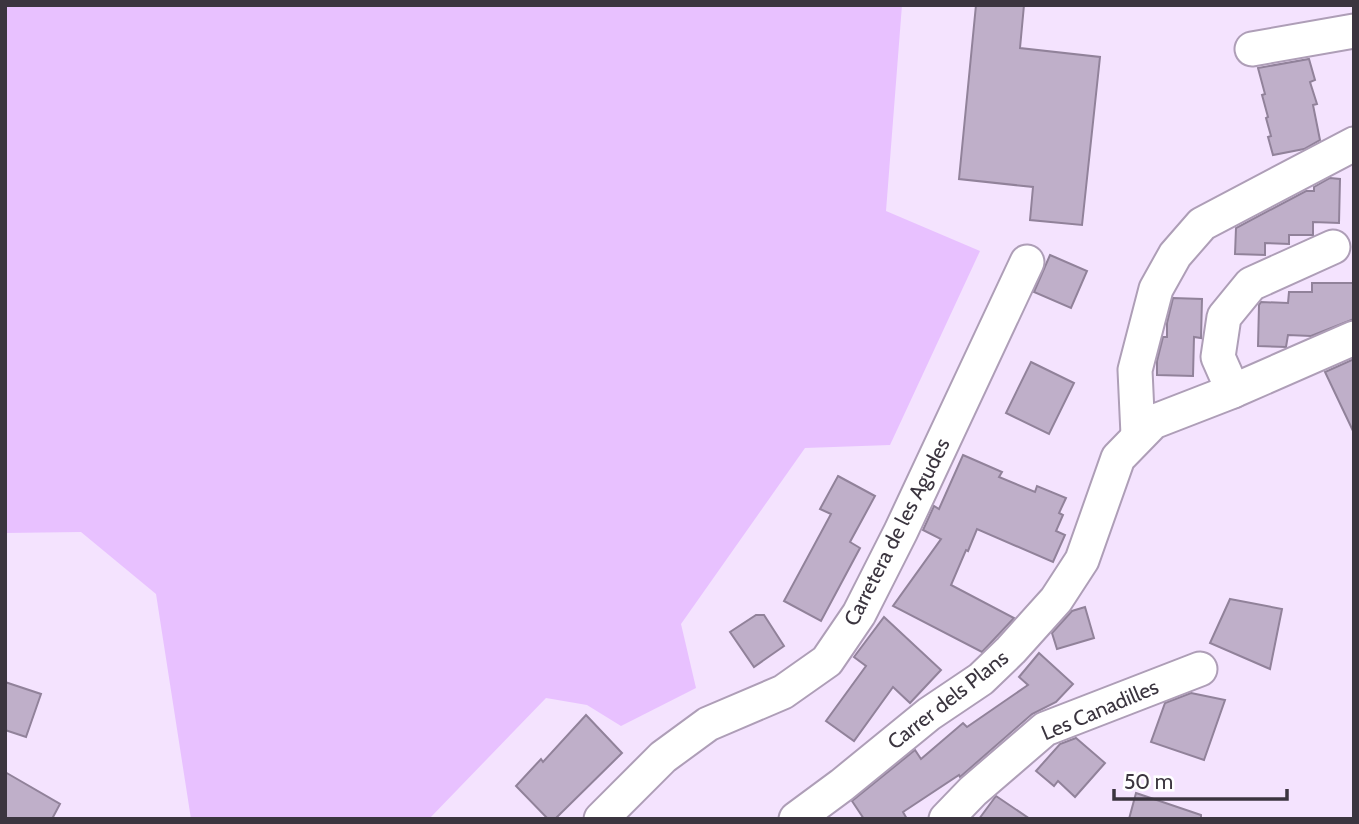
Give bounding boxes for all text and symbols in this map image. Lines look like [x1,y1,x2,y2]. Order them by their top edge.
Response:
street label: Carretera de les Agudes [838,433,955,630]
street label: Carrer dels Plans [882,645,1013,754]
street label: Les Canadilles [1038,674,1162,745]
scale bar [1114,758,1287,802]
text: 50 m [1124,769,1173,794]

